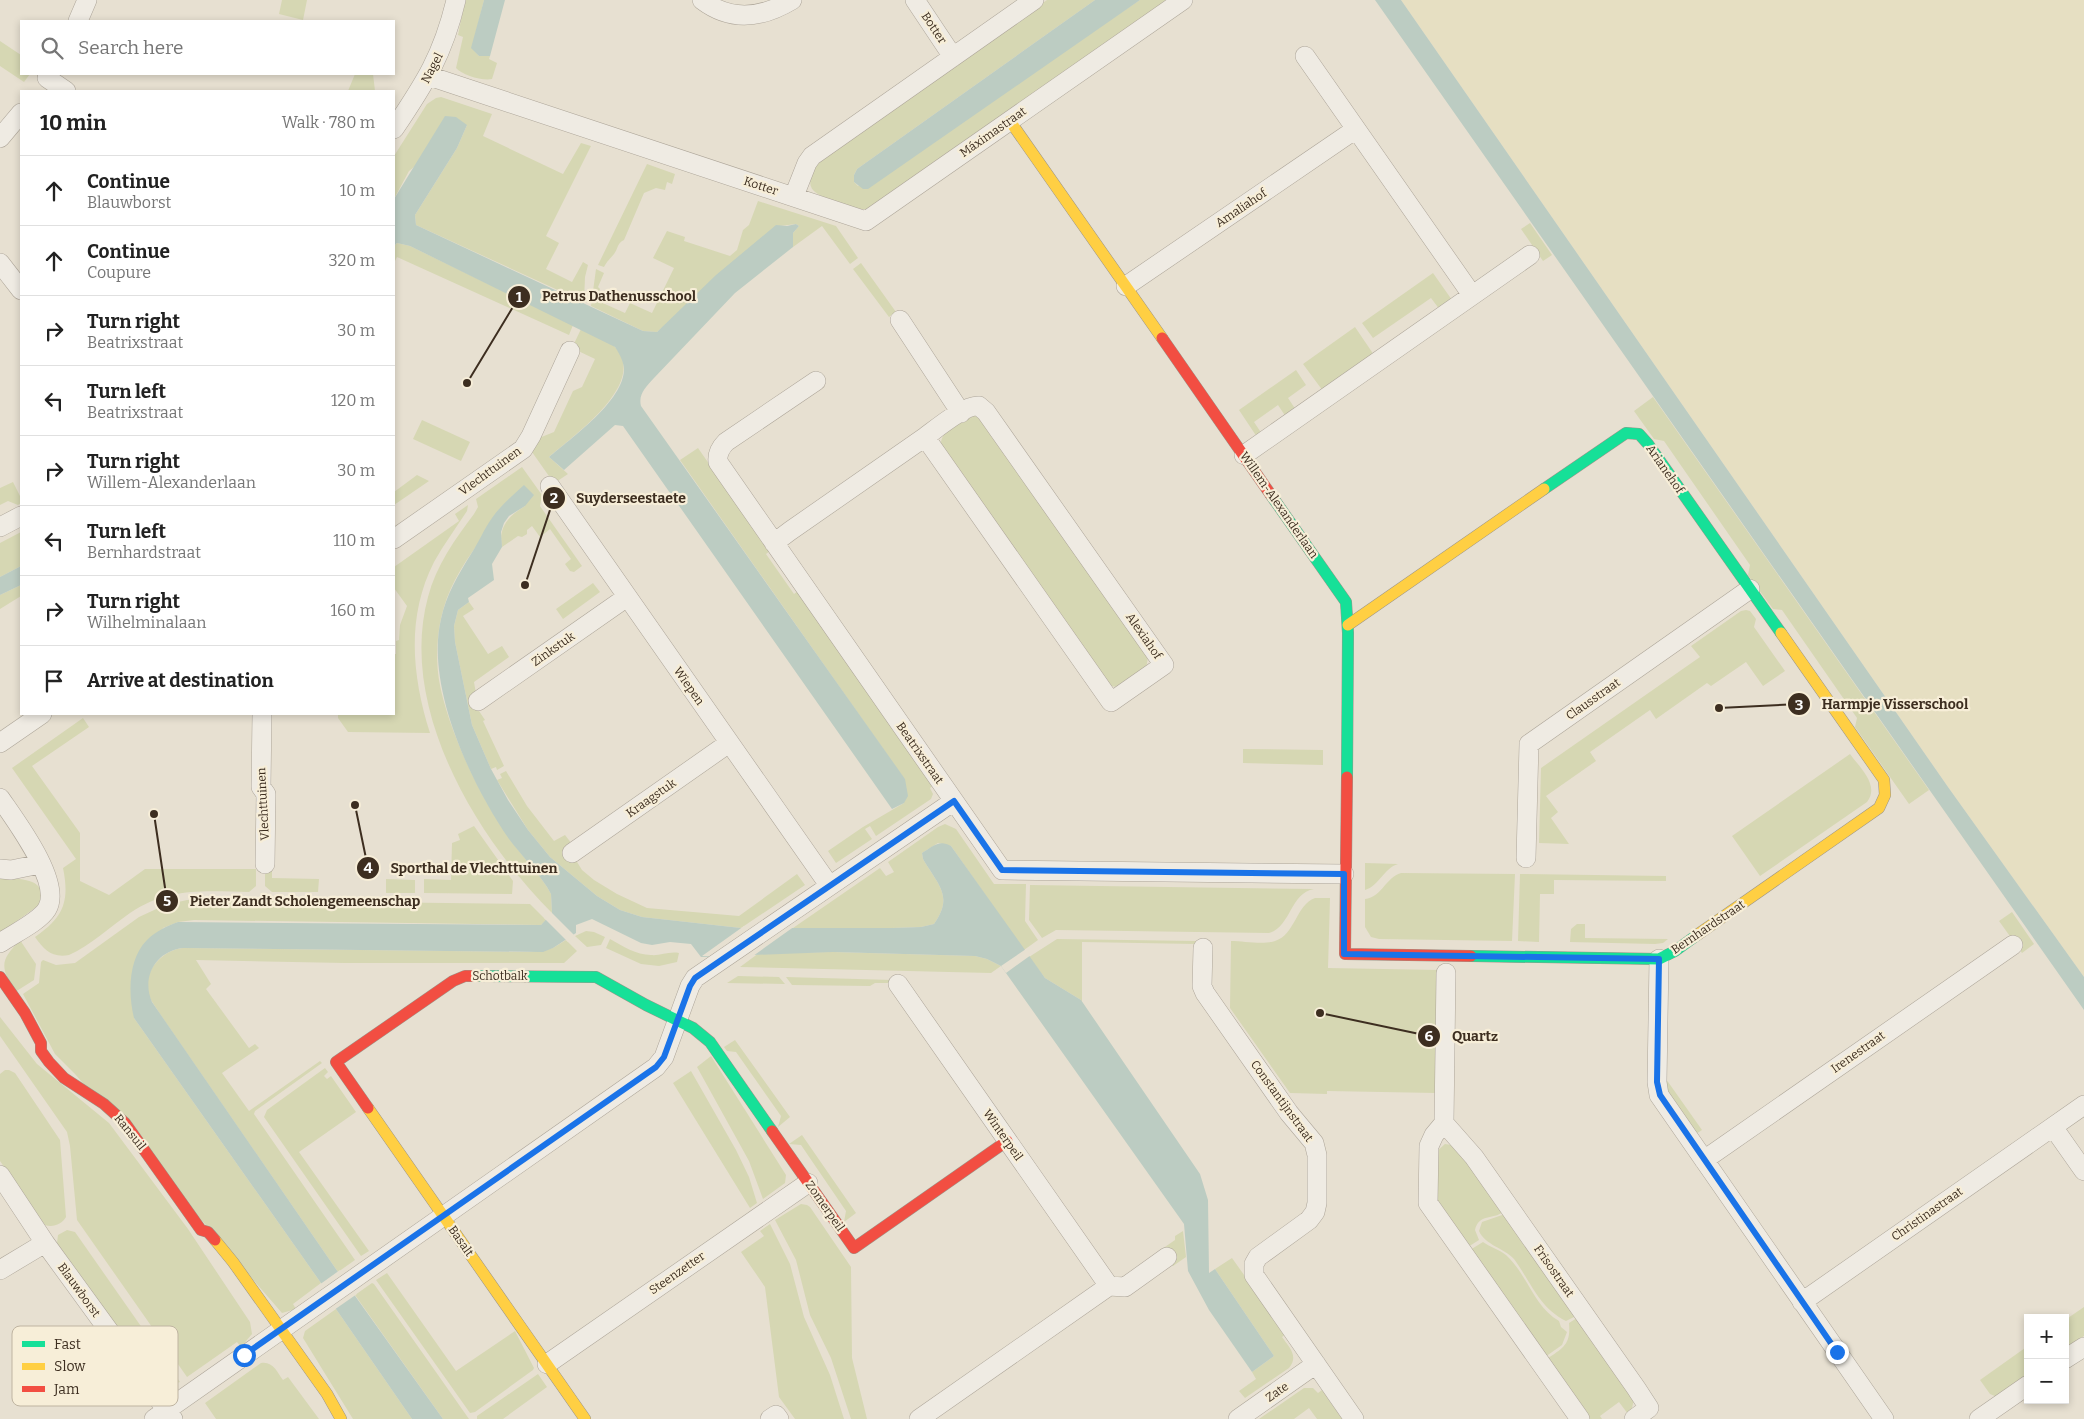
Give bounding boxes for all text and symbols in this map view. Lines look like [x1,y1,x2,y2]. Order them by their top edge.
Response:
street label: Botter [918,10,950,47]
search box [20,20,395,75]
icon: search [38,34,66,62]
text: Search here [78,36,183,59]
street label: Nagel [418,50,446,86]
street label: Máximastraat [957,104,1029,160]
text: 10 min [40,110,106,136]
text: Walk · 780 m [282,113,375,132]
text: Continue [87,170,170,193]
street label: Kotter [742,174,781,198]
icon: ahead [40,177,68,205]
text: 10 m [340,181,375,200]
street label: Amaliahof [1213,185,1270,230]
text: Blauwborst [87,193,171,212]
text: Continue [87,240,170,263]
icon: ahead [40,247,68,275]
text: 320 m [328,251,375,270]
text: Coupure [87,263,151,282]
callout: Petrus Dathenusschool [507,282,706,311]
text: 1 [516,288,523,306]
text: Petrus Dathenusschool [542,288,697,305]
text: Turn right [87,310,180,333]
icon: right [40,317,68,345]
text: 30 m [337,321,375,340]
text: Beatrixstraat [87,333,183,352]
text: Turn left [87,380,166,403]
icon: left [40,387,68,415]
text: 120 m [331,391,375,410]
text: Beatrixstraat [87,403,183,422]
street label: Arianehof [1643,442,1687,497]
street label: Vlechttuinen [456,444,524,498]
street label: Willem-Alexanderlaan [1237,449,1321,561]
text: Turn right [87,450,180,473]
icon: right [40,457,68,485]
text: 30 m [337,461,375,480]
text: Willem-Alexanderlaan [87,473,256,492]
callout: Suyderseestaete [541,484,696,513]
text: 2 [550,489,558,507]
text: Suyderseestaete [576,490,686,507]
text: Turn left [87,520,166,543]
icon: left [40,527,68,555]
text: 110 m [333,531,375,550]
text: Bernhardstraat [87,543,201,562]
text: Turn right [87,590,180,613]
icon: right [40,597,68,625]
text: 160 m [330,601,375,620]
street label: Alexiahof [1123,610,1165,662]
text: Wilhelminalaan [87,613,206,632]
street label: Zinkstuk [529,629,577,669]
street label: Wiepen [671,664,707,708]
icon: arrive [40,667,68,695]
text: Arrive at destination [87,669,274,692]
street label: Clausstraat [1563,675,1623,723]
callout: Harmpje Visserschool [1786,690,1978,719]
text: 3 [1795,696,1803,714]
text: Harmpje Visserschool [1822,696,1969,713]
street label: Beatrixstraat [894,719,947,787]
street label: Vlechttuinen [254,767,272,841]
street label: Kraagstuk [624,776,679,820]
callout: Sporthal de Vlechttuinen [356,854,568,883]
text: 4 [363,859,373,877]
text: Sporthal de Vlechttuinen [390,860,558,877]
callout: Pieter Zandt Scholengemeenschap [155,886,430,915]
text: 5 [163,892,171,910]
text: Pieter Zandt Scholengemeenschap [190,893,421,910]
street label: Bernhardstraat [1669,897,1748,957]
street label: Schotbalk [472,969,528,983]
callout: Quartz [1416,1022,1508,1051]
text: 6 [1425,1027,1434,1045]
text: Quartz [1452,1028,1498,1045]
street label: Irenestraat [1828,1028,1888,1076]
street label: Constantijnstraat [1248,1058,1317,1145]
street label: Winterpeil [980,1107,1026,1164]
street label: Ransuil [111,1111,149,1153]
street label: Zomerpeil [803,1178,848,1234]
street label: Christinastraat [1889,1184,1966,1244]
street label: Basalt [445,1223,477,1260]
street label: Frisostraat [1531,1242,1577,1300]
street label: Steenzetter [646,1248,708,1297]
street label: Blauwborst [55,1260,104,1320]
map controls [2024,1314,2069,1404]
button: + [2024,1314,2069,1359]
legend [12,1326,178,1406]
text: Fast [54,1336,81,1353]
route end [1826,1341,1849,1364]
route start [233,1344,256,1367]
text: Slow [54,1358,86,1375]
button: − [2024,1359,2069,1404]
street label: Zate [1263,1379,1291,1405]
text: Jam [53,1381,80,1398]

